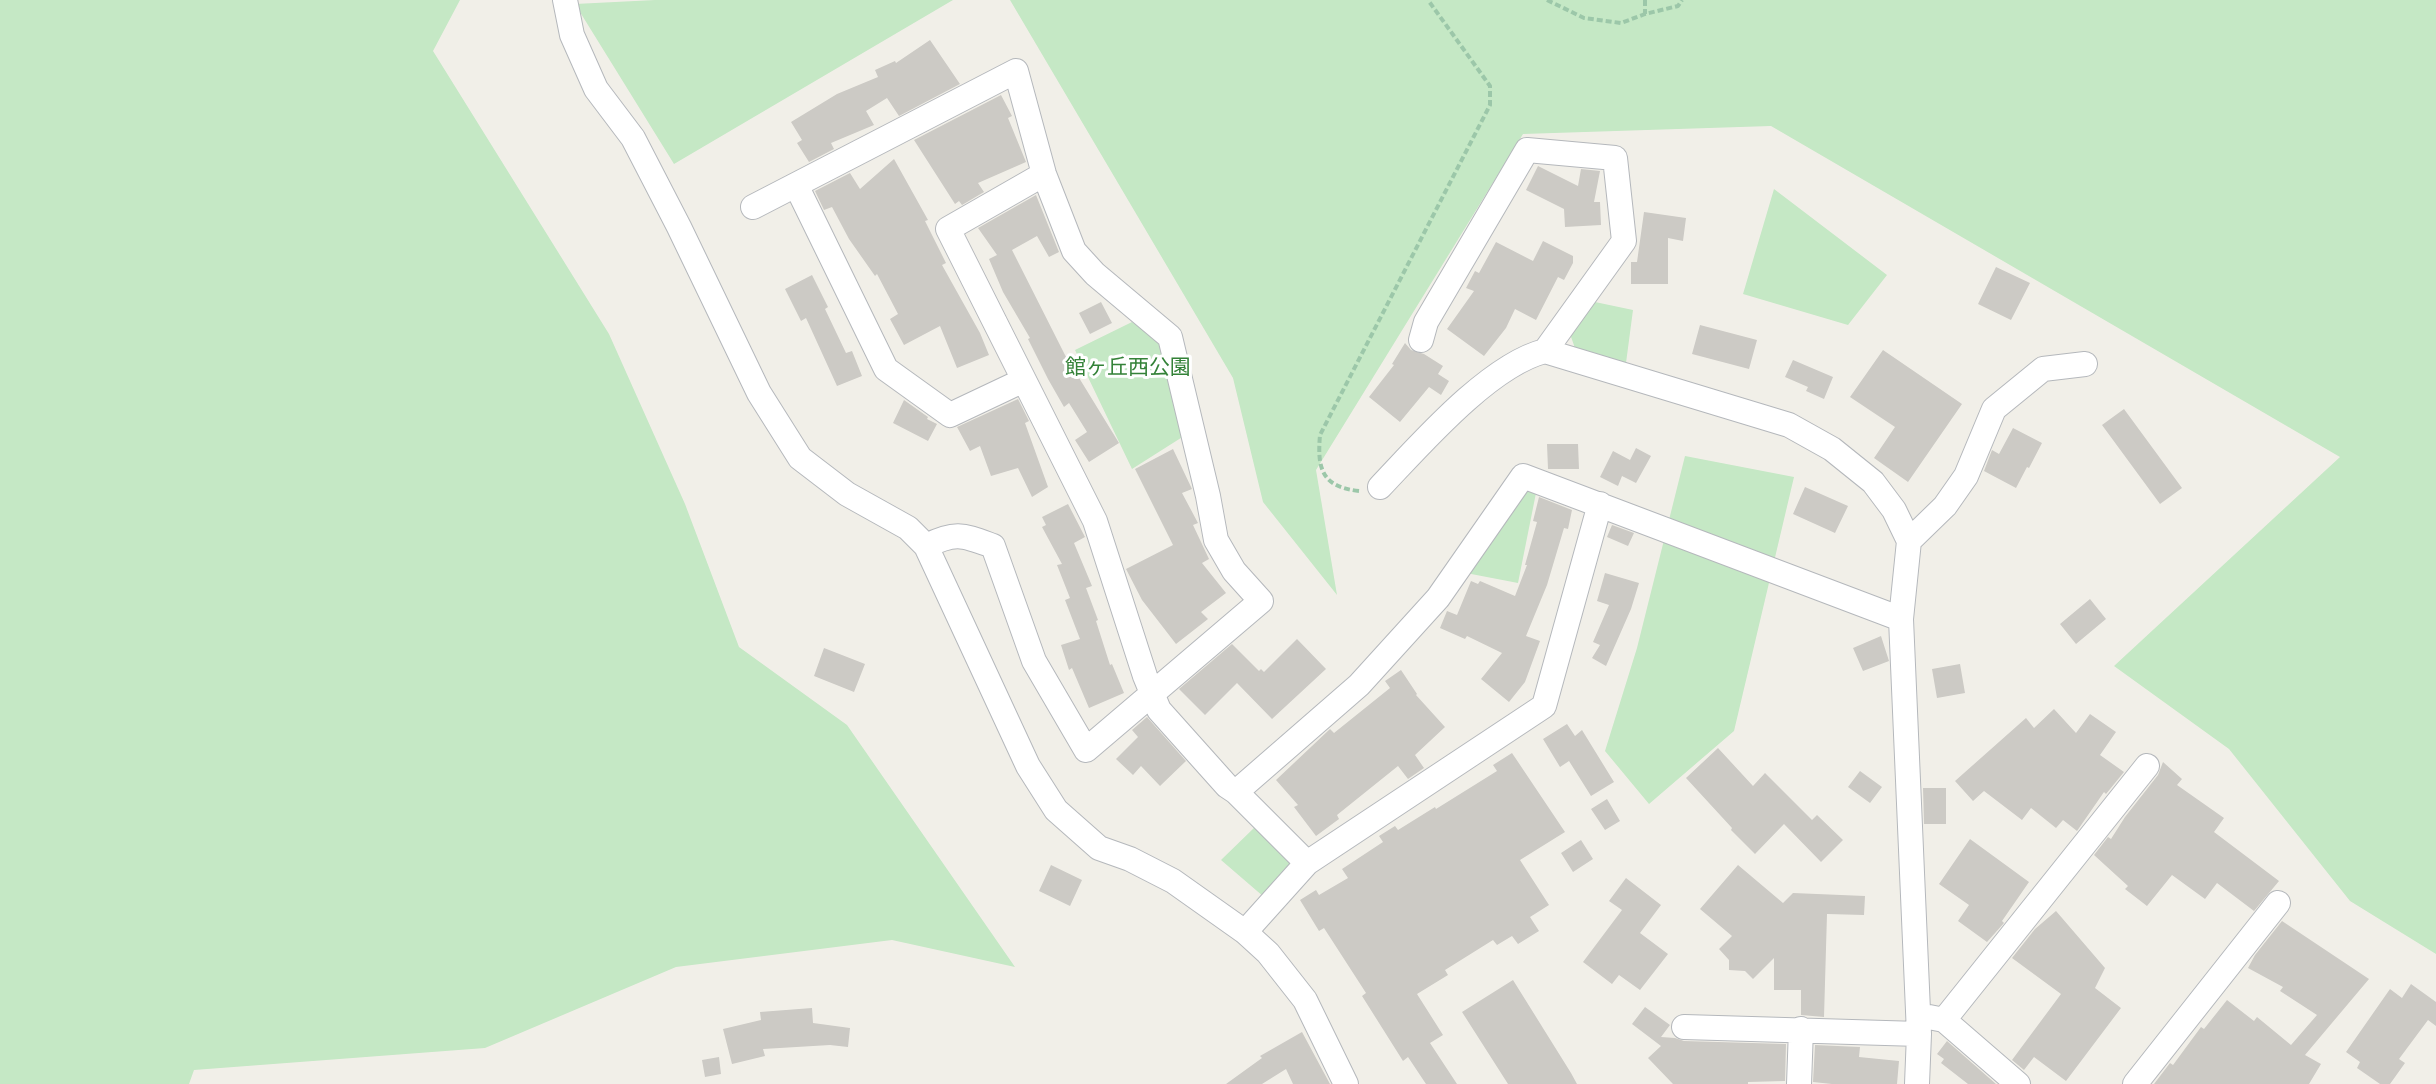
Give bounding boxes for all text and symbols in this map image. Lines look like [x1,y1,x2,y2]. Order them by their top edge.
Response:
park label: 館ヶ丘西公園 [1065,355,1191,381]

